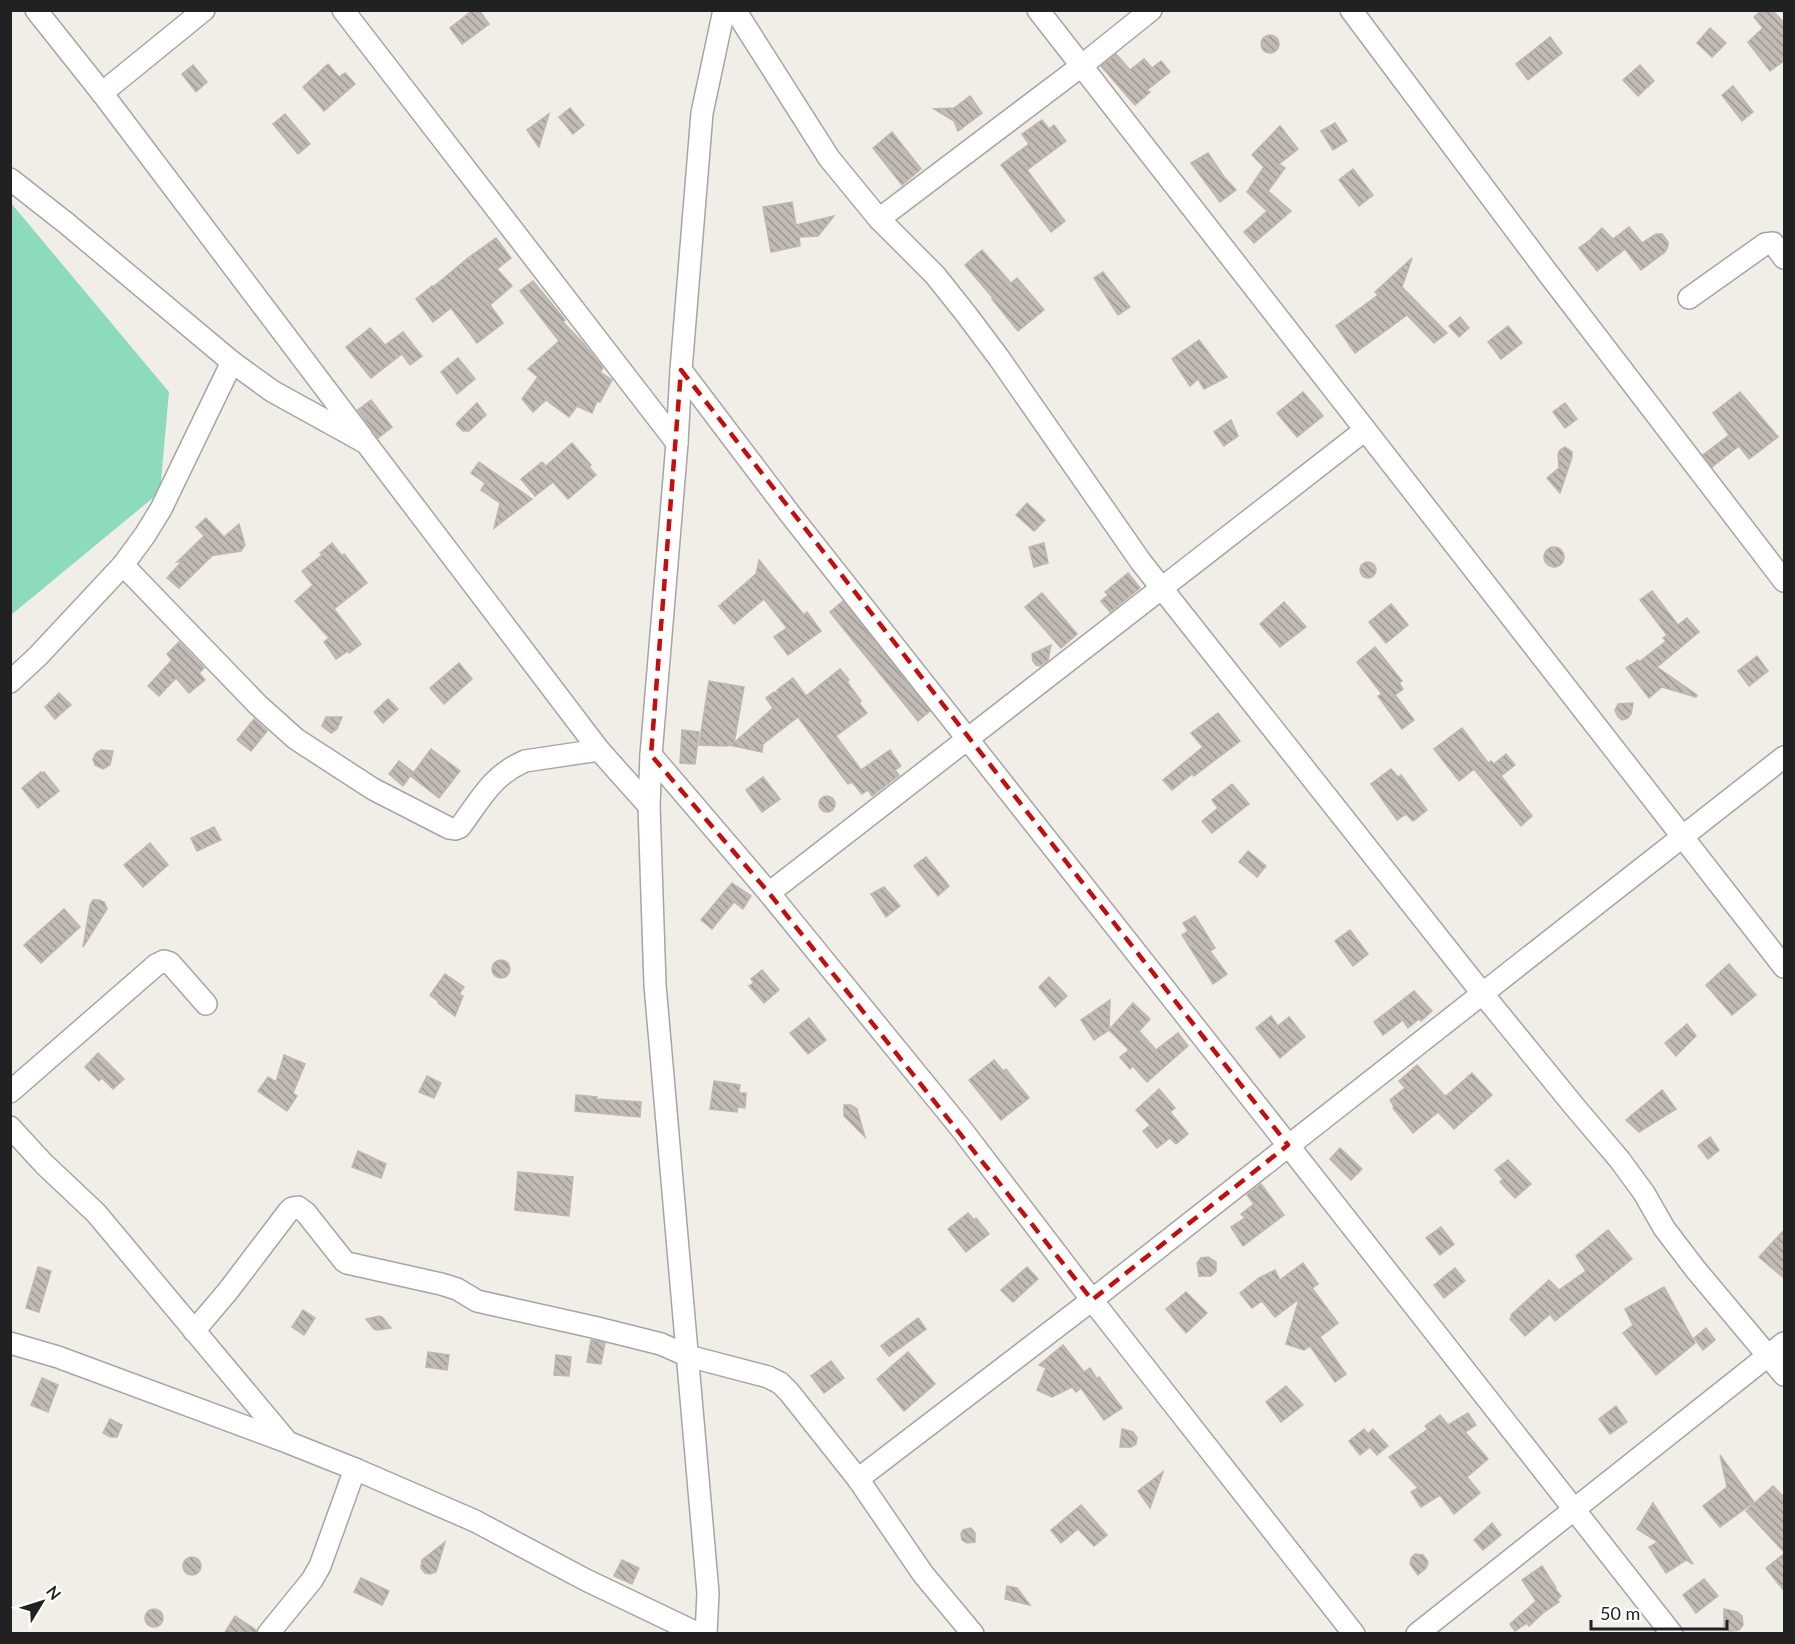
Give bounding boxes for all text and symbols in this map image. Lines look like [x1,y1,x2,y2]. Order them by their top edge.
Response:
north arrow [12,1572,72,1632]
text: N [43,1582,65,1603]
scale bar [1591,1593,1728,1631]
text: 50 m [1600,1602,1640,1624]

